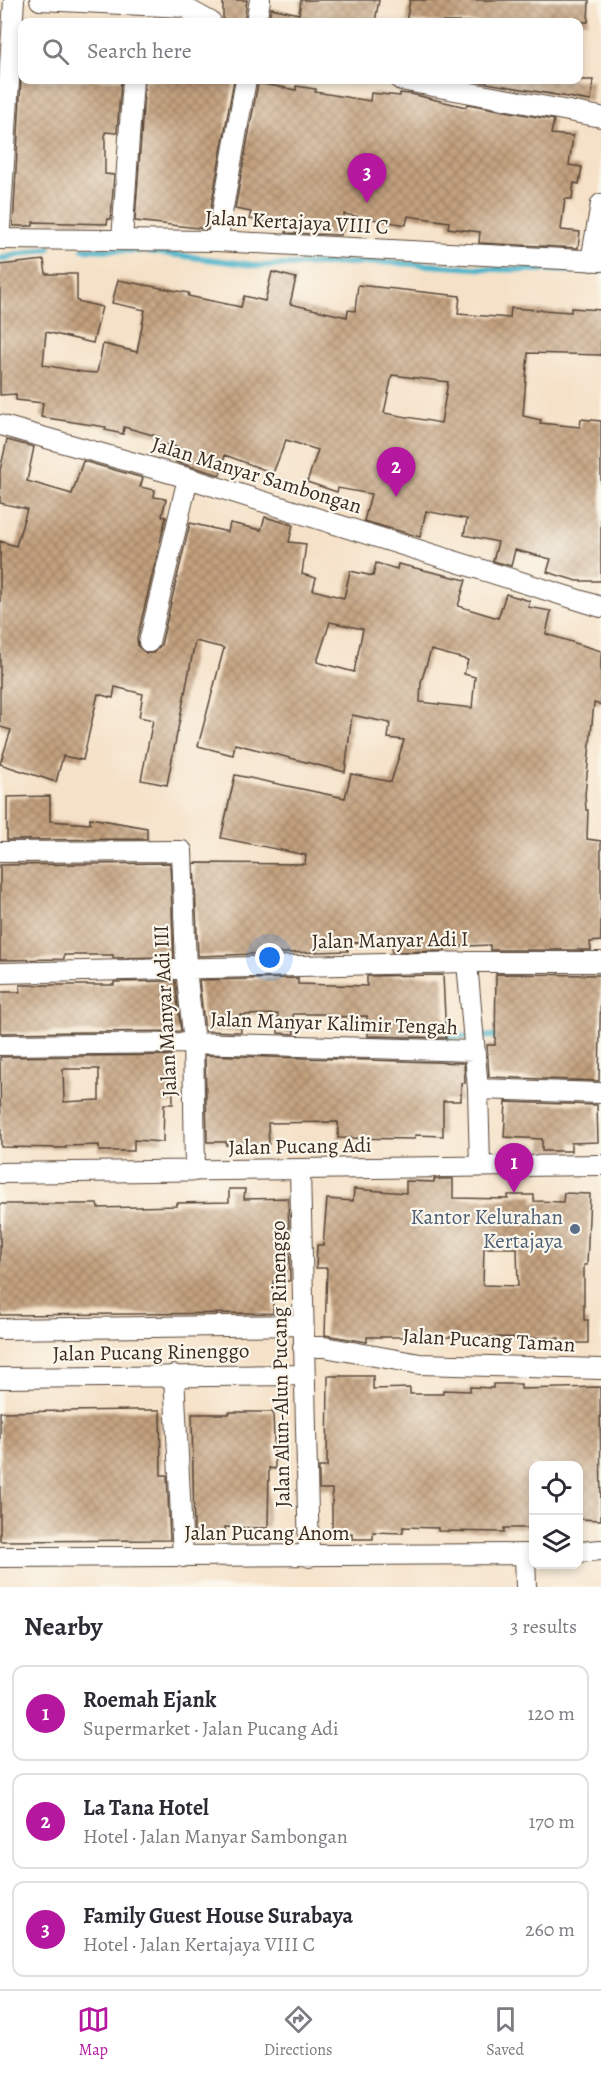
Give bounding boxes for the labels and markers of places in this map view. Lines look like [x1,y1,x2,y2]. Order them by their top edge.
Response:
pin: 3 [348,154,386,203]
pin: 2 [376,448,416,497]
pin: 1 [494,1144,534,1193]
place label: Kantor Kelurahan Kertajaya [411,1203,563,1255]
marker: Kantor Kelurahan Kertajaya [568,1222,582,1236]

